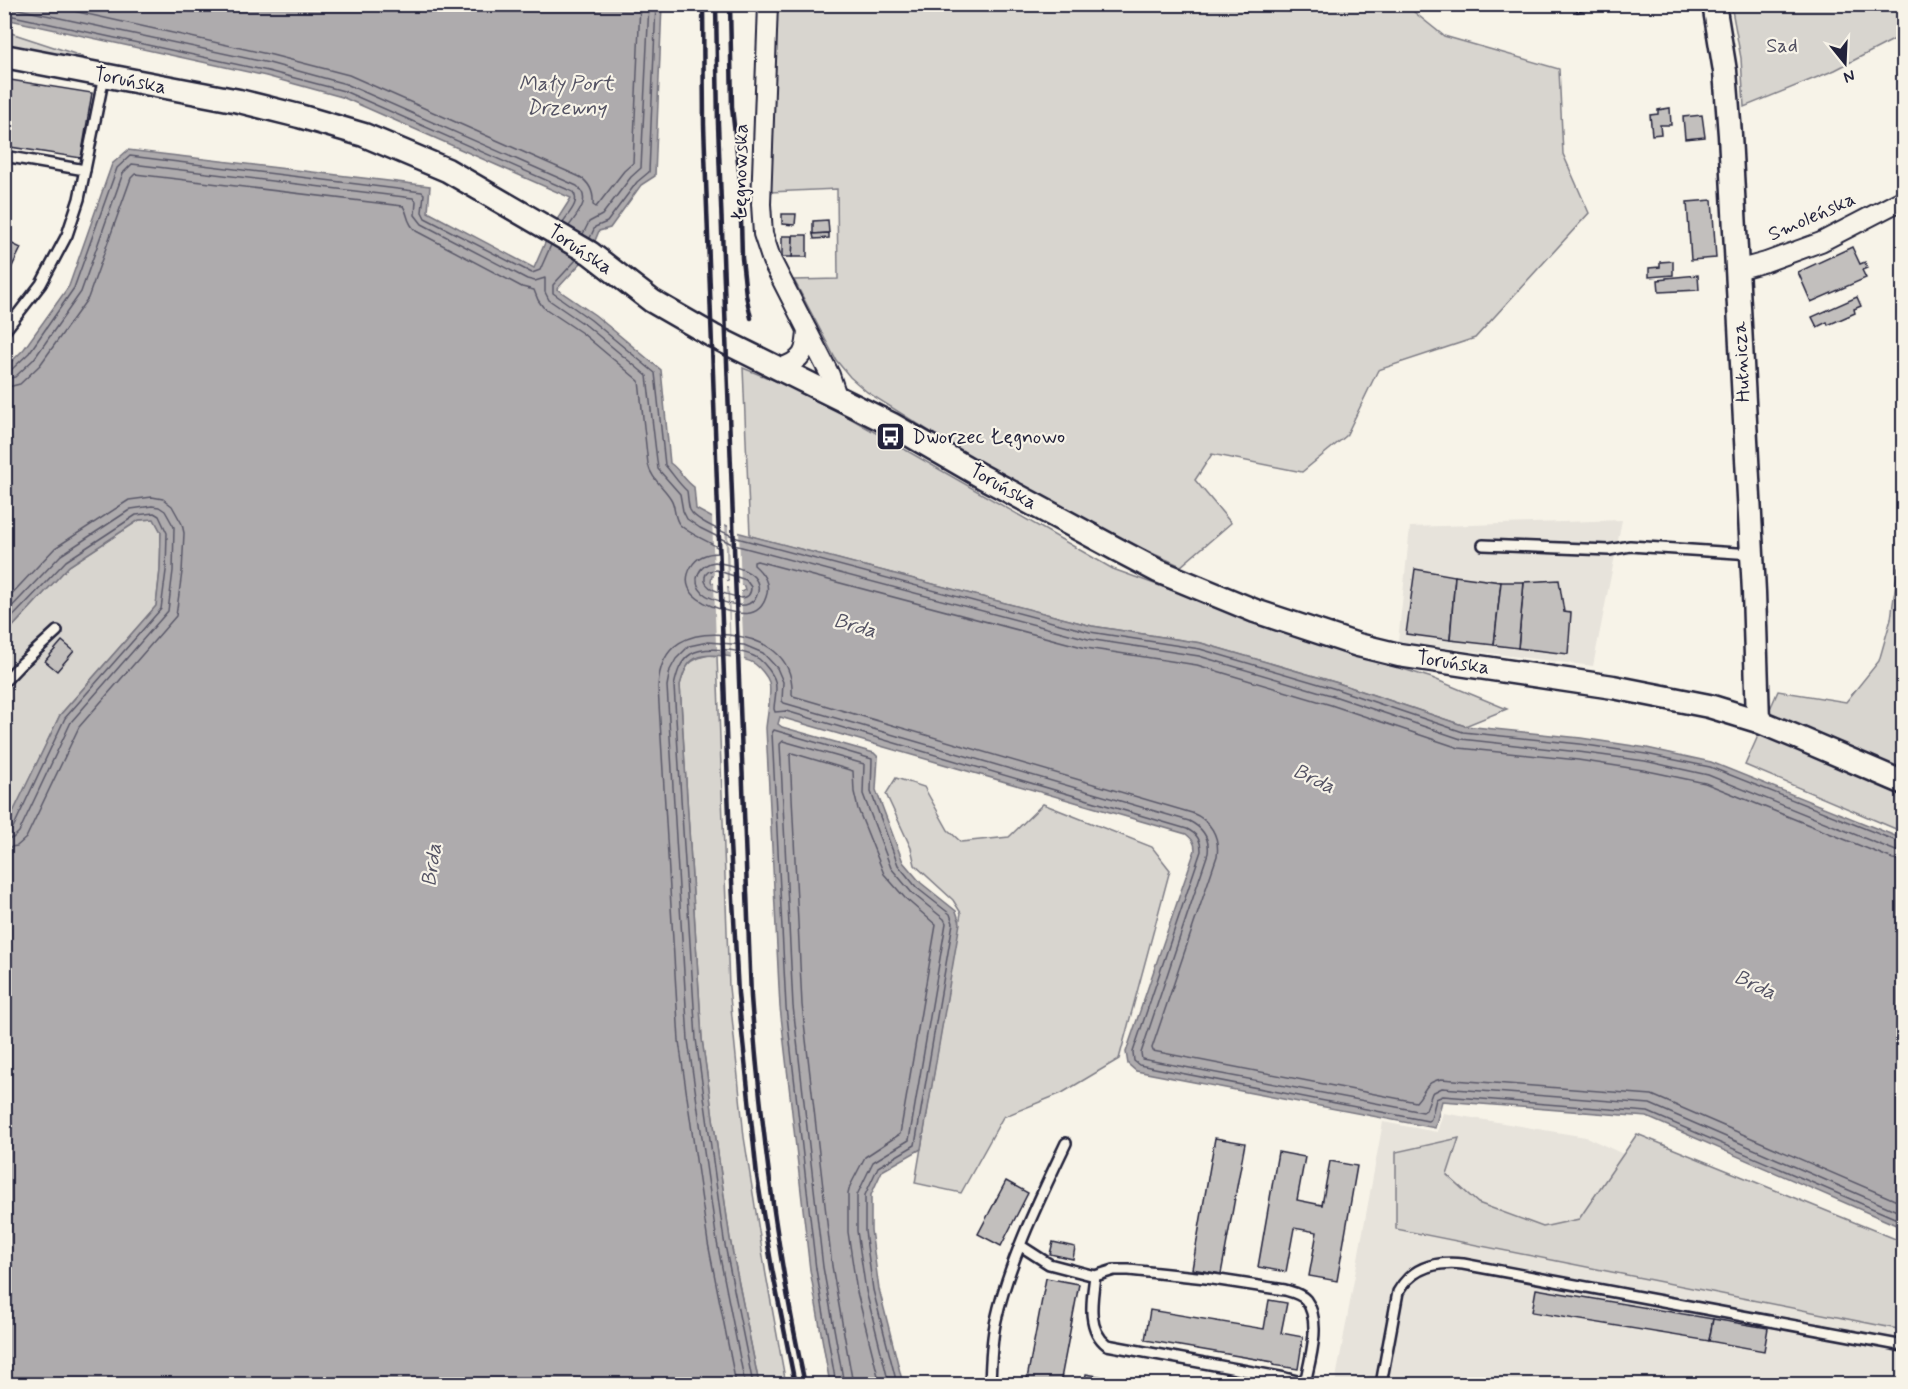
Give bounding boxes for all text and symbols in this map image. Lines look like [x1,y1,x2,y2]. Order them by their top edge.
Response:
park label: Sad [1766,33,1798,60]
north arrow [1815,33,1875,93]
street label: Toruńska [91,61,169,101]
text: N [1841,64,1857,87]
water label: Mały Port Drzewny [518,70,615,122]
street label: Łęgnowska [727,123,755,221]
street label: Smoleńska [1764,186,1860,248]
street label: Toruńska [542,218,618,282]
street label: Hutnicza [1726,320,1758,403]
bus stop icon: Dworzec Łęgnowo [875,421,907,453]
place label: Dworzec Łęgnowo [912,424,1065,451]
street label: Toruńska [964,457,1042,517]
water label: Brda [830,607,880,645]
street label: Toruńska [1415,645,1491,681]
water label: Brda [1288,757,1340,801]
water label: Brda [415,841,449,888]
water label: Brda [1729,963,1781,1007]

